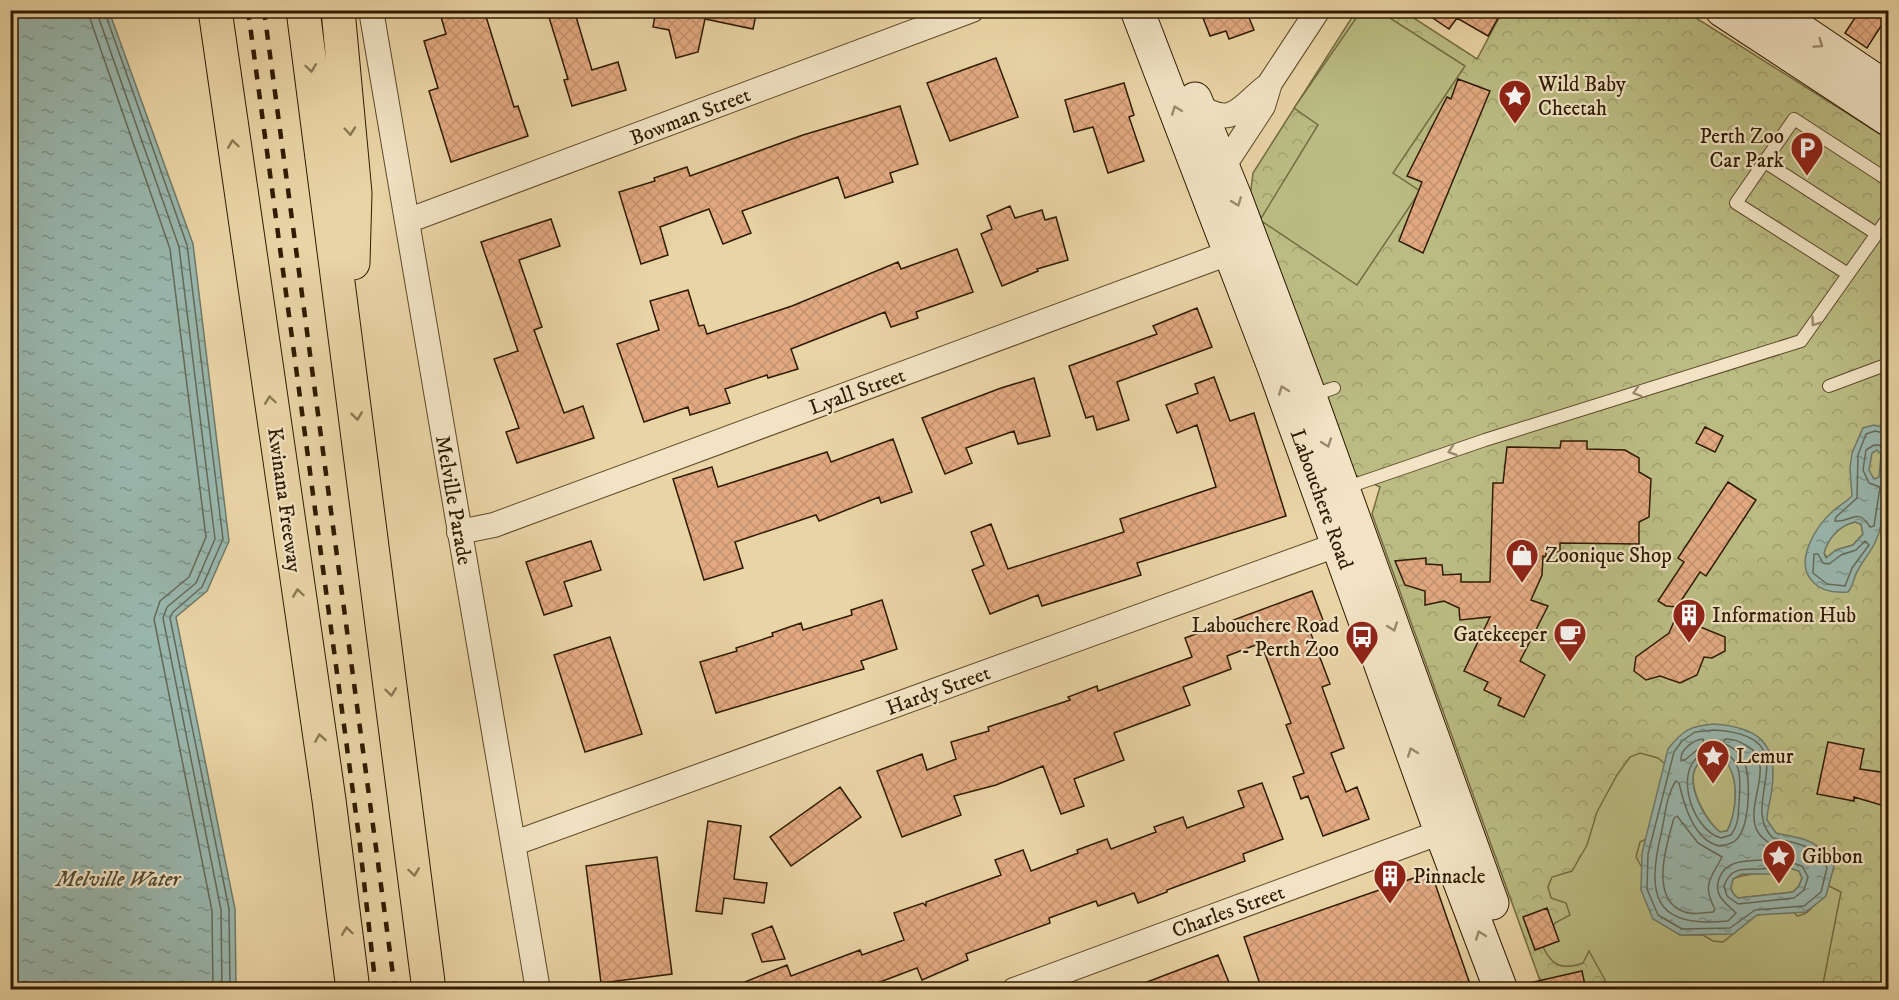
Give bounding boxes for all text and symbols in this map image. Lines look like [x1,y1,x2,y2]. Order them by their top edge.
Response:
one-way arrow [1813,37,1824,48]
one-way arrow [305,64,317,73]
place label: Wild Baby Cheetah [1537,72,1627,122]
place icon: Wild Baby Cheetah [1497,78,1533,125]
street label: Bowman Street [627,82,754,152]
one-way arrow [1170,105,1183,116]
place label: Perth Zoo Car Park [1699,124,1785,174]
one-way arrow [343,127,356,136]
parking icon: Perth Zoo Car Park [1789,130,1825,177]
one-way arrow [228,139,240,148]
one-way arrow [1229,196,1242,206]
one-way arrow [1811,315,1822,326]
street label: Lyall Street [806,362,909,421]
one-way arrow [1632,385,1643,397]
one-way arrow [1277,386,1290,396]
one-way arrow [265,396,277,405]
one-way arrow [351,411,363,421]
street label: Kwinana Freeway [261,426,307,575]
street label: Labouchere Road [1284,426,1359,574]
street label: Melville Parade [429,433,477,567]
one-way arrow [1320,437,1332,448]
one-way arrow [1447,444,1457,457]
shop icon: Zoonique Shop [1504,537,1540,584]
place label: Zoonique Shop [1545,543,1672,569]
one-way arrow [293,589,305,598]
building icon: Information Hub [1671,597,1707,644]
place label: Information Hub [1712,603,1856,629]
place label: Labouchere Road - Perth Zoo [1192,613,1340,663]
cafe icon: Gatekeeper [1552,616,1588,663]
bus stop icon: Labouchere Road - Perth Zoo [1344,619,1380,666]
one-way arrow [1386,621,1399,632]
place label: Gatekeeper [1453,622,1547,648]
street label: Hardy Street [883,660,994,722]
one-way arrow [385,687,397,697]
one-way arrow [314,734,326,743]
place icon: Lemur [1695,738,1731,785]
place label: Lemur [1736,744,1794,770]
one-way arrow [1407,747,1420,758]
place icon: Gibbon [1761,838,1797,885]
place label: Gibbon [1802,844,1863,870]
building icon: Pinnacle [1372,858,1408,905]
place label: Pinnacle [1413,864,1486,890]
water label: Melville Water [54,866,182,893]
one-way arrow [407,868,420,877]
street label: Charles Street [1169,880,1288,944]
one-way arrow [341,927,353,936]
one-way arrow [1475,930,1488,941]

